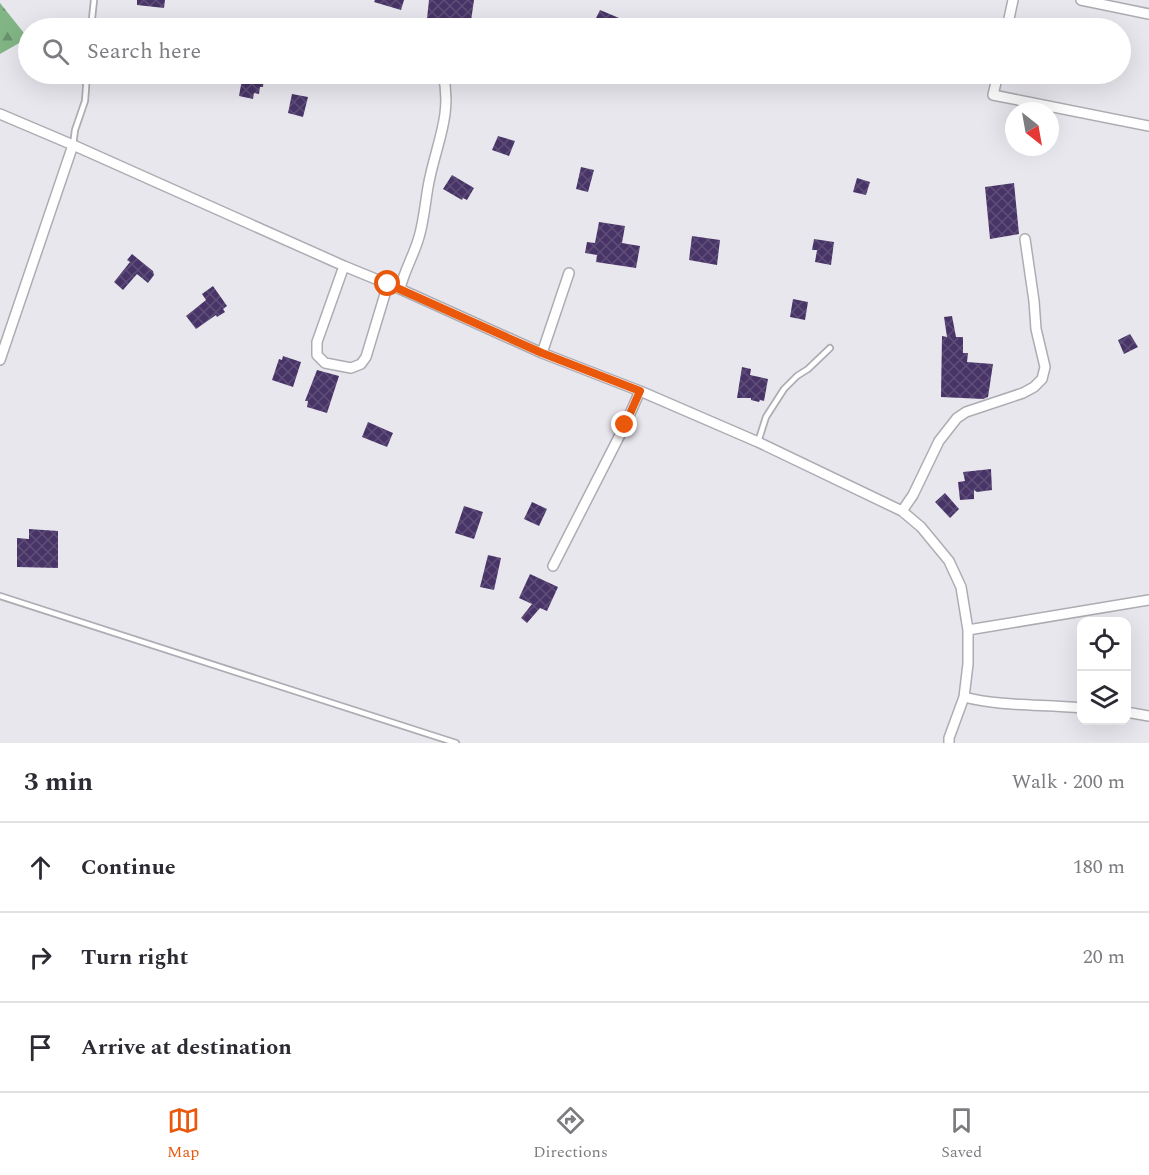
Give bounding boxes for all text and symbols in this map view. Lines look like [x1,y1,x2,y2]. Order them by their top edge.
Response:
search box [18,18,1131,84]
icon: search [39,35,72,68]
text: Search here [87,35,201,68]
north arrow [1005,102,1059,156]
route start [374,270,400,296]
route end [611,411,637,437]
map controls [1077,617,1131,725]
button: locate [1077,617,1131,671]
button: layers [1077,671,1131,725]
text: 3 min [24,762,93,802]
text: Walk · 200 m [1012,767,1125,797]
icon: ahead [24,851,57,884]
text: Continue [81,851,176,884]
text: 180 m [1073,852,1125,882]
icon: right [24,941,57,974]
text: Turn right [81,941,188,974]
text: 20 m [1083,942,1125,972]
icon: arrive [24,1031,57,1064]
text: Arrive at destination [81,1031,292,1064]
tab: Map [167,1104,200,1164]
tab: Directions [533,1104,608,1164]
tab: Saved [941,1104,982,1164]

